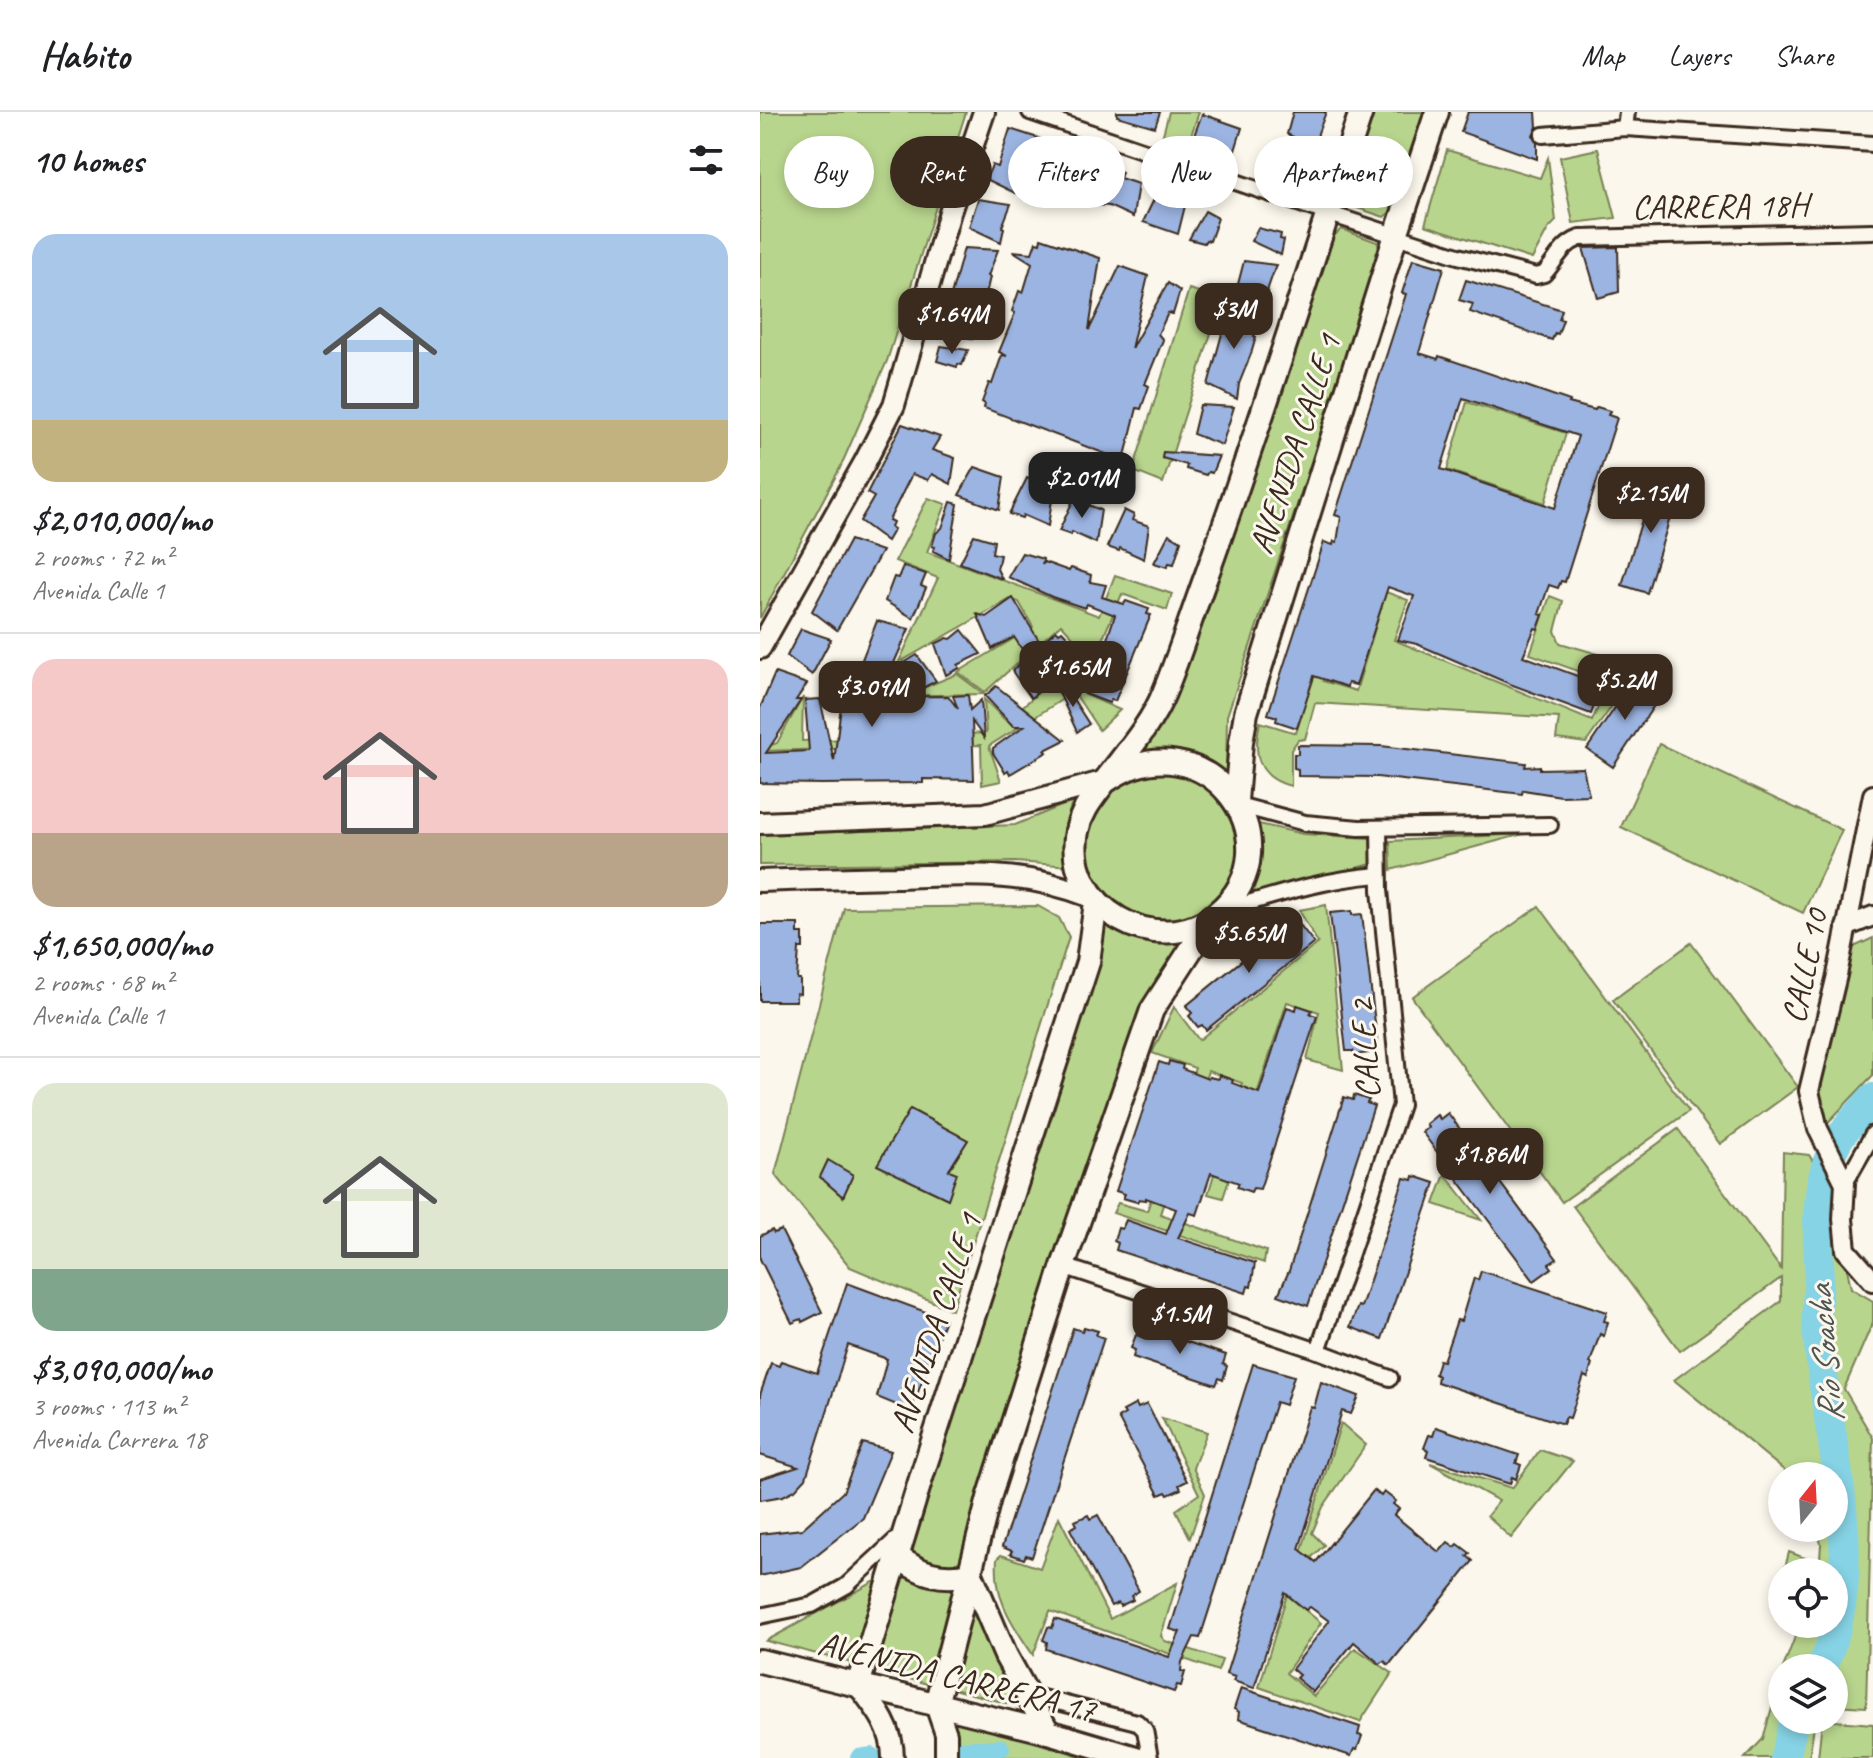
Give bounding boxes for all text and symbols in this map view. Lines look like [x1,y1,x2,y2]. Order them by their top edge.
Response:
text: Habito [40,32,129,79]
text: Map [1582,38,1625,73]
text: Layers [1669,38,1730,73]
text: Share [1774,38,1833,73]
chip: Buy [784,136,874,208]
chip: Rent [890,136,992,208]
chip: Filters [1008,136,1125,208]
chip: New [1141,136,1238,208]
chip: Apartment [1254,136,1413,208]
icon: filters [684,138,728,182]
text: 10 homes [32,139,143,182]
street label: CARRERA 18H [1632,182,1814,229]
pin: $3M [1195,283,1273,351]
icon: home [308,286,452,430]
pin: $1.64M [887,288,1017,356]
text: $3M [1213,292,1255,325]
text: $1.64M [916,297,988,330]
street label: AVENIDA CALLE 1 [1239,328,1351,559]
pin: $2.01M [1017,452,1147,520]
text: $2.01M [1047,461,1117,494]
pin: $2.15M [1586,467,1716,535]
text: $2.15M [1616,476,1686,509]
text: $2,010,000/mo [32,498,211,541]
text: 2 rooms · 72 m² [32,541,173,574]
text: Avenida Calle 1 [32,574,165,607]
pin: $1.65M [1008,641,1138,709]
text: $1.65M [1037,650,1109,683]
pin: $5.2M [1569,654,1681,722]
pin: $3.09M [807,661,937,729]
text: $5.2M [1596,663,1654,696]
text: $3.09M [837,670,907,703]
icon: home [308,711,452,855]
street label: CALLE 10 [1772,903,1838,1027]
pin: $5.65M [1184,907,1314,975]
text: $5.65M [1214,916,1284,949]
text: $1,650,000/mo [32,923,212,966]
text: 2 rooms · 68 m² [32,966,173,999]
street label: CALLE 2 [1339,995,1389,1100]
text: Avenida Calle 1 [32,999,165,1032]
pin: $1.86M [1425,1128,1555,1196]
icon: home [308,1135,452,1279]
text: $1.86M [1454,1137,1526,1170]
street label: AVENIDA CALLE 1 [880,1207,992,1438]
water label: Río Soacha [1796,1280,1854,1424]
pin: $1.5M [1124,1288,1236,1356]
text: $1.5M [1151,1297,1209,1330]
text: $3,090,000/mo [32,1347,211,1390]
text: 3 rooms · 113 m² [32,1390,184,1423]
text: Avenida Carrera 18 [32,1423,206,1456]
north arrow [1768,1462,1848,1542]
map controls [1768,1462,1848,1734]
button: locate [1768,1558,1848,1638]
street label: AVENIDA CARRERA 17 [814,1621,1102,1732]
button: layers [1768,1654,1848,1734]

